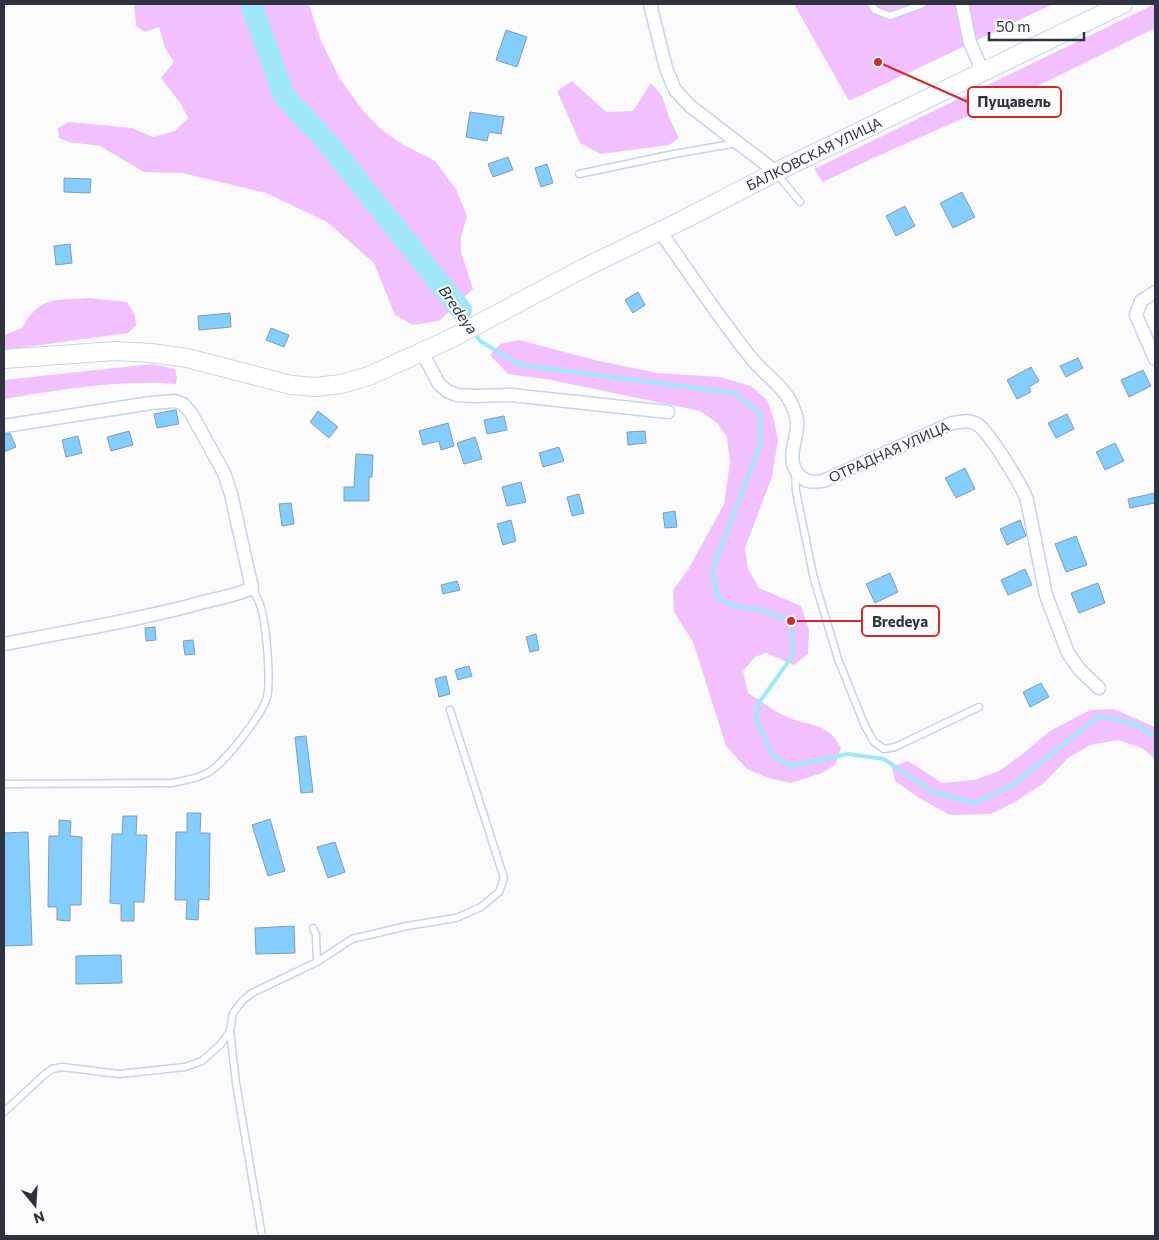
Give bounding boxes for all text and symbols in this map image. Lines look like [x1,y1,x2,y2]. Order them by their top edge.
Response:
scale bar [989,10,1084,42]
text: 50 m [996,17,1030,35]
callout: Пущавель [968,87,1061,117]
text: Пущавель [977,92,1051,110]
street label: БАЛКОВСКАЯ УЛИЦА [743,113,885,194]
water label: Bredeya [436,282,482,337]
street label: ОТРАДНАЯ УЛИЦА [826,417,952,486]
callout: Bredeya [862,606,939,636]
text: Bredeya [872,612,928,630]
north arrow [10,1180,60,1230]
text: N [32,1208,47,1228]

